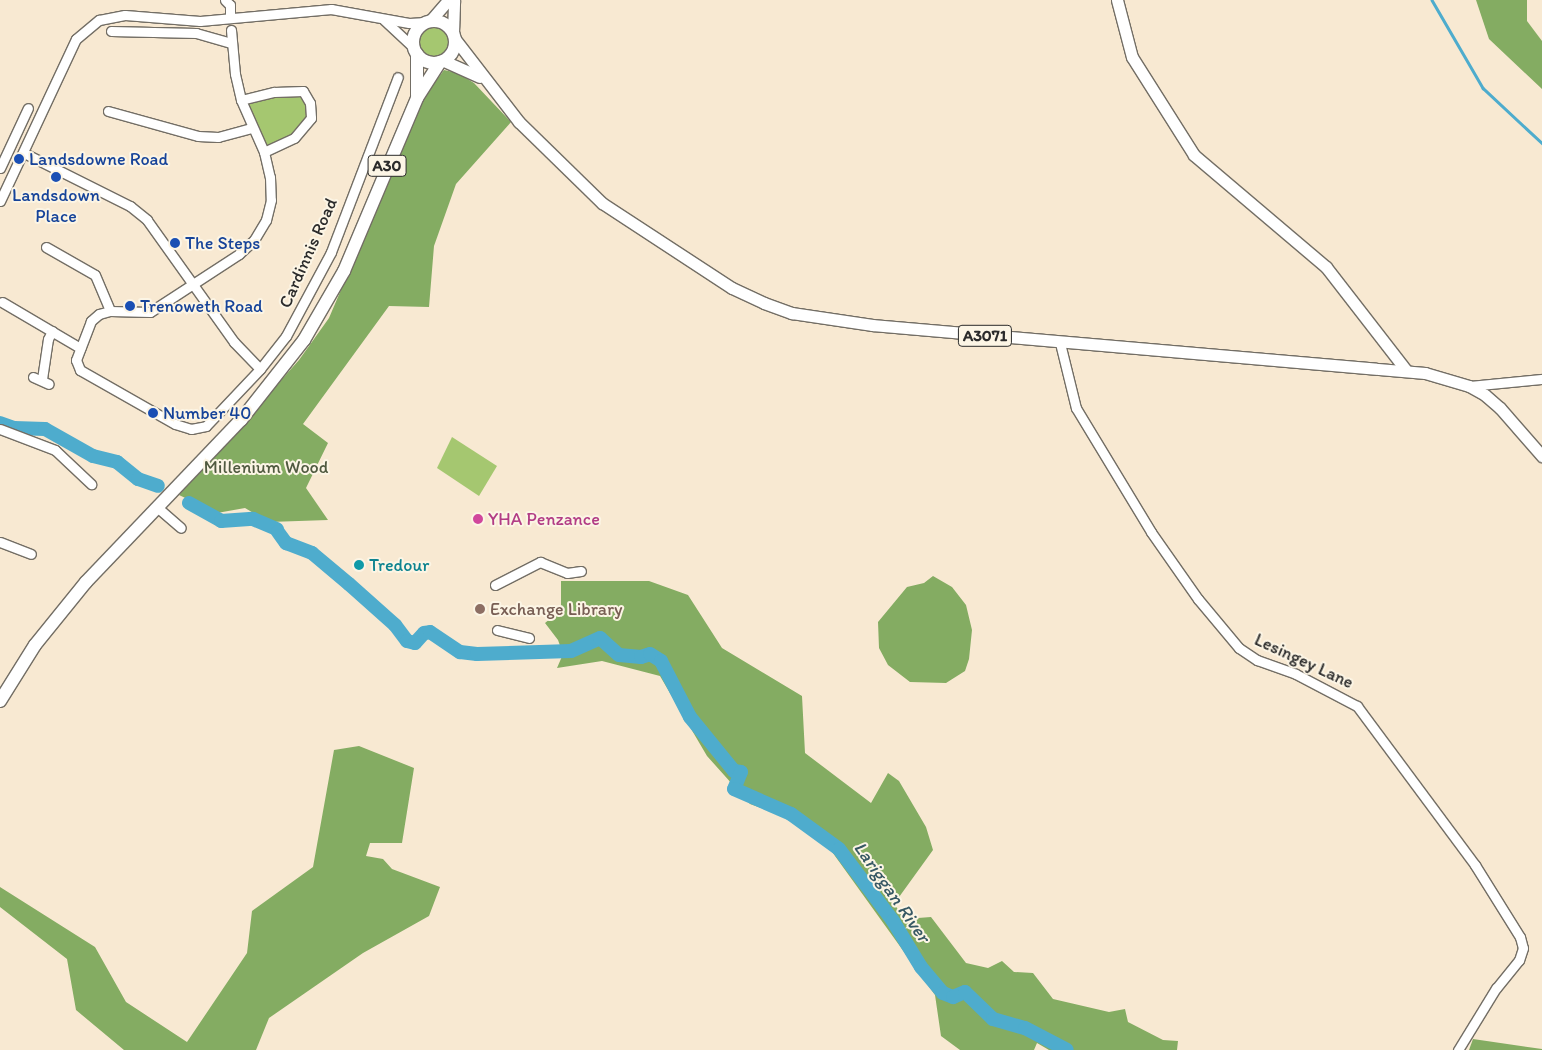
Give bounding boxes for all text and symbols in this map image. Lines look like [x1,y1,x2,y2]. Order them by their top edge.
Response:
place label: Landsdowne Road [29,148,168,170]
marker: Landsdowne Road [13,153,25,165]
road number: A30 [367,153,407,180]
marker: Landsdown Place [50,171,62,183]
place label: Landsdown Place [12,185,100,228]
street label: Cardinnis Road [274,195,342,311]
place label: The Steps [185,232,260,254]
marker: The Steps [169,237,181,249]
place label: Trenoweth Road [140,295,263,317]
marker: Trenoweth Road [124,300,136,312]
road number: A3071 [958,322,1012,350]
place label: Number 40 [163,402,251,424]
marker: Number 40 [147,407,159,419]
park label: Millenium Wood [204,456,328,478]
place label: YHA Penzance [488,508,599,530]
marker: YHA Penzance [472,513,484,525]
place label: Tredour [369,554,429,576]
marker: Tredour [353,559,365,571]
place label: Exchange Library [490,598,622,620]
marker: Exchange Library [474,603,486,615]
street label: Lesingey Lane [1251,629,1357,693]
water label: Lariggan River [849,837,935,947]

